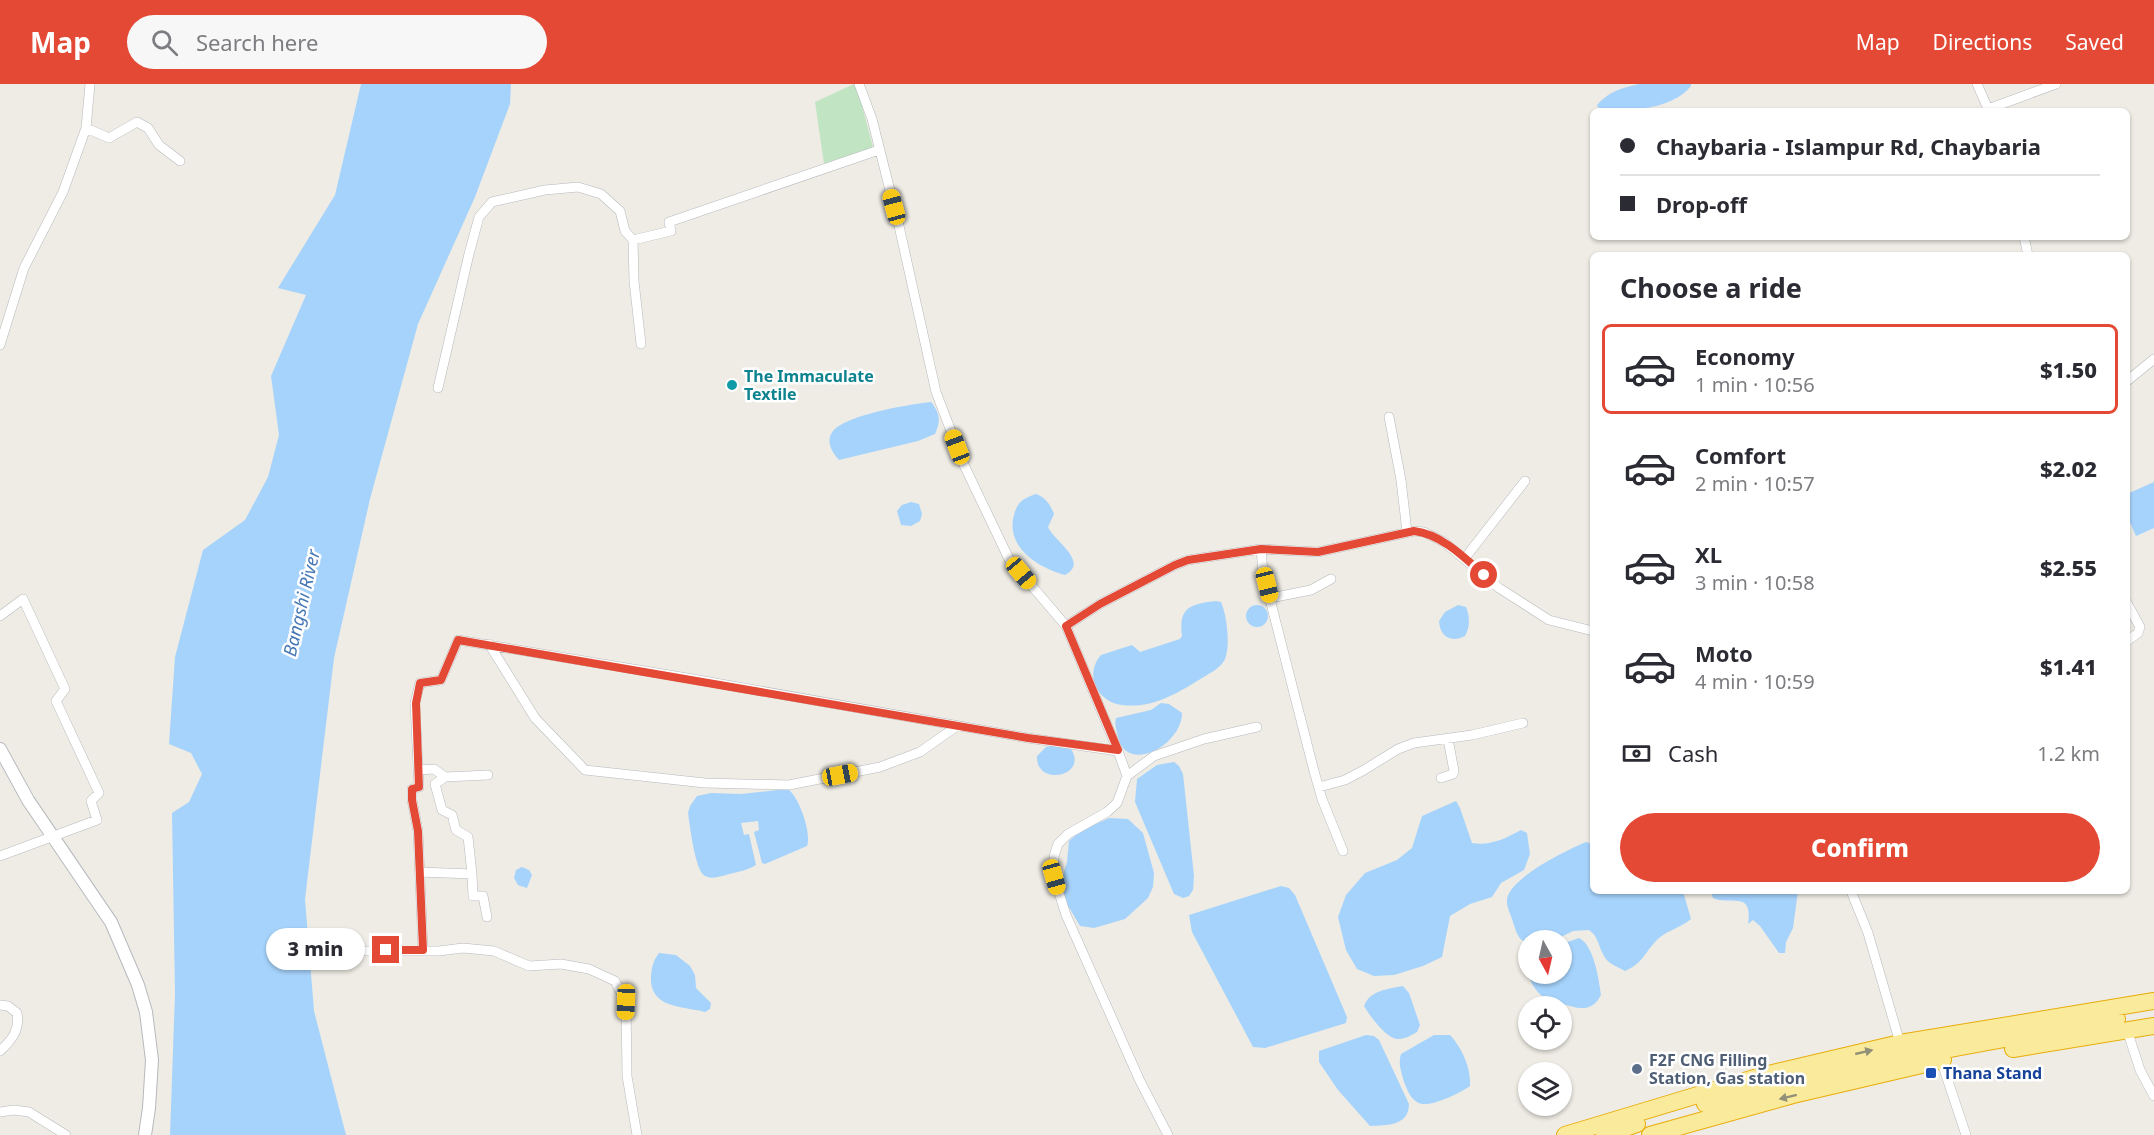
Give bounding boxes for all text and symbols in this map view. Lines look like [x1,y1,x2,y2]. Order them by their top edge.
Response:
search box [127,15,547,69]
text: Map [30,23,91,61]
icon: search [148,26,181,59]
text: Search here [196,27,318,57]
text: Map [1856,28,1900,56]
text: Directions [1933,28,2032,56]
text: Saved [2065,28,2124,56]
text: Chaybaria - Islampur Rd, Chaybaria [1656,131,2041,161]
car [881,187,907,227]
text: Drop-off [1656,189,1747,219]
text: Choose a ride [1620,269,1802,306]
text: Economy [1695,341,1794,371]
icon: car [1623,342,1677,396]
text: $1.50 [2040,354,2097,384]
place label: The Immaculate Textile [744,365,874,405]
text: 1 min · 10:56 [1695,371,1815,398]
marker: The Immaculate Textile [725,378,739,392]
car [942,427,972,467]
text: Comfort [1695,440,1786,470]
icon: car [1623,441,1677,495]
text: $2.02 [2040,453,2097,483]
text: 2 min · 10:57 [1695,470,1815,497]
text: XL [1695,539,1722,569]
icon: car [1623,540,1677,594]
water label: Bangshi River [277,546,325,659]
text: $2.55 [2040,552,2097,582]
car [1003,553,1039,593]
route start [1470,561,1497,588]
car [1254,565,1280,605]
text: 3 min · 10:58 [1695,569,1815,596]
text: Moto [1695,638,1753,668]
icon: car [1623,639,1677,693]
text: $1.41 [2040,651,2097,681]
text: 4 min · 10:59 [1695,668,1815,695]
icon: cash [1620,737,1653,770]
text: Cash [1668,738,1718,768]
text: 1.2 km [2037,740,2100,767]
car [821,763,859,787]
button: Confirm [1620,813,2100,882]
car [1040,857,1068,897]
callout: 3 min [266,929,365,971]
north arrow [1518,930,1572,984]
map controls [1518,930,1572,1116]
text: 3 min [288,935,343,962]
route end [372,936,399,963]
car [616,984,636,1020]
button: locate [1518,996,1572,1050]
one-way arrow [1855,1046,1873,1056]
place label: F2F CNG Filling Station, Gas station [1649,1049,1805,1089]
button: layers [1518,1062,1572,1116]
marker: F2F CNG Filling Station, Gas station [1630,1062,1644,1076]
place label: Thana Stand [1943,1062,2042,1084]
marker: Thana Stand [1924,1066,1938,1080]
one-way arrow [1778,1093,1796,1102]

